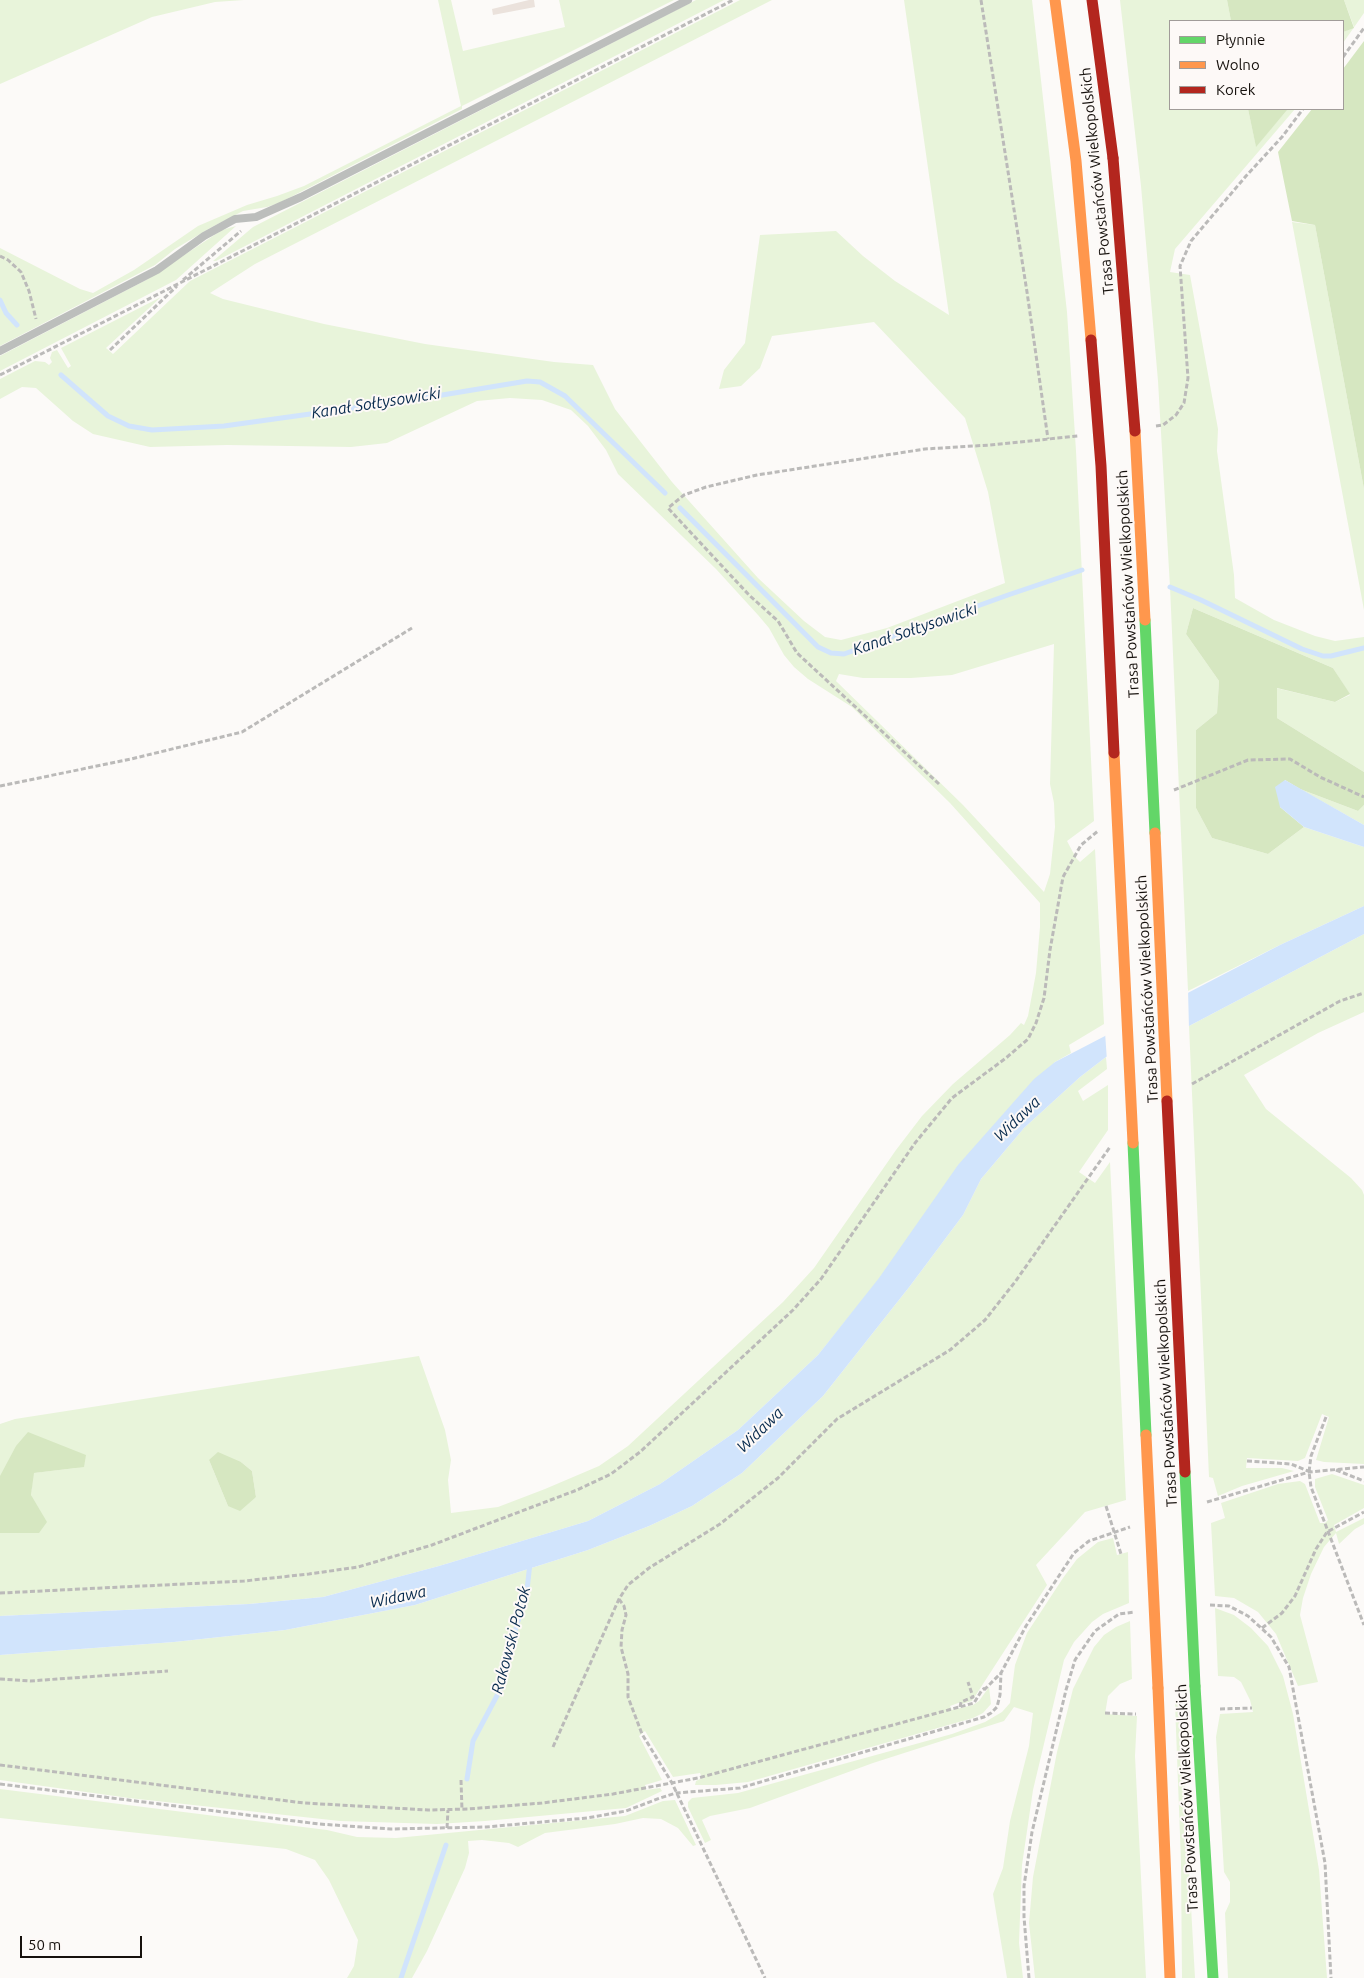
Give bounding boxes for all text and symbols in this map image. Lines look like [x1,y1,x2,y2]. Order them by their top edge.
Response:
legend [1169,20,1344,110]
text: Płynnie [1216,31,1265,48]
text: Wolno [1216,56,1260,73]
street label: Trasa Powstańców Wielkopolskich [1076,67,1118,295]
text: Korek [1216,81,1255,98]
water label: Kanał Sołtysowicki [310,383,442,423]
street label: Trasa Powstańców Wielkopolskich [1113,470,1143,698]
water label: Kanał Sołtysowicki [850,599,980,659]
street label: Trasa Powstańców Wielkopolskich [1132,875,1162,1103]
water label: Widawa [990,1092,1044,1146]
street label: Trasa Powstańców Wielkopolskich [1151,1279,1181,1507]
water label: Widawa [733,1403,787,1457]
water label: Widawa [368,1582,428,1612]
water label: Rakowski Potok [487,1584,535,1696]
street label: Trasa Powstańców Wielkopolskich [1172,1684,1202,1912]
scale bar [22,1926,145,1958]
text: 50 m [28,1936,61,1953]

